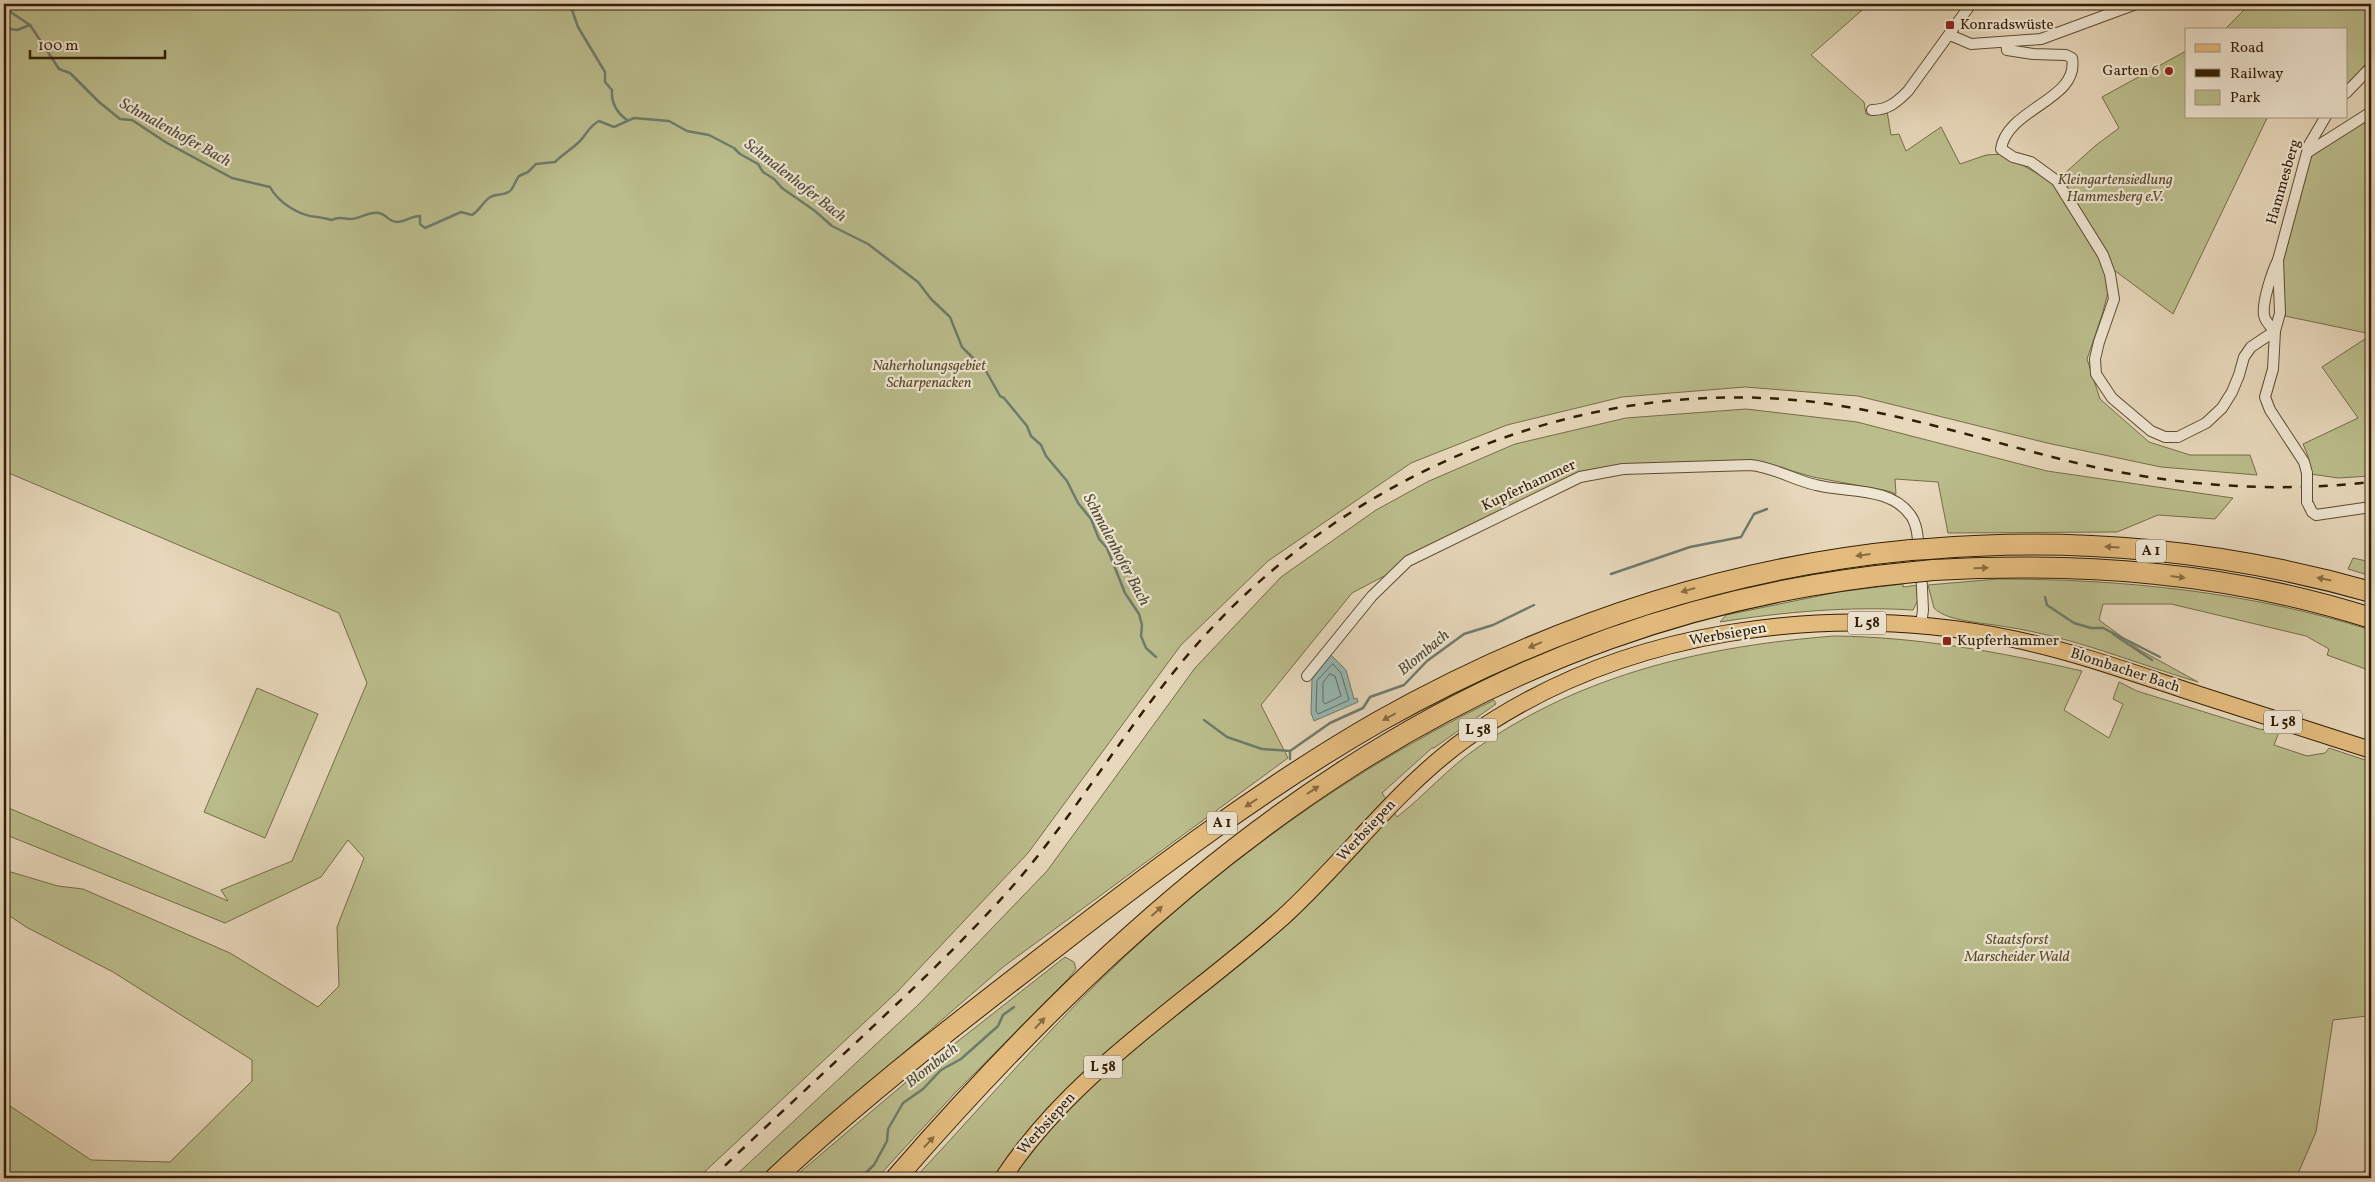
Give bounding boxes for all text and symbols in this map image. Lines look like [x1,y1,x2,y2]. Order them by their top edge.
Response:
place label: Konradswüste [1960,15,2054,36]
marker: Konradswüste [1944,19,1956,31]
scale bar [30,28,165,60]
legend [2185,28,2348,118]
text: 100 m [38,36,78,57]
text: Road [2230,38,2264,59]
place label: Garten 6 [2103,61,2159,82]
text: Railway [2230,64,2283,85]
marker: Garten 6 [2163,65,2175,77]
text: Park [2230,88,2261,109]
water label: Schmalenhofer Bach [115,93,235,173]
water label: Schmalenhofer Bach [739,134,851,228]
street label: Hammesberg [2262,136,2306,227]
park label: Kleingartensiedlung Hammesberg e.V. [2057,170,2173,208]
park label: Naherholungsgebiet Scharpenacken [872,356,987,394]
street label: Kupferhammer [1478,455,1580,517]
water label: Schmalenhofer Bach [1077,490,1155,610]
road number: A 1 [2136,540,2166,562]
one-way arrow [2104,542,2120,550]
one-way arrow [1854,551,1870,559]
one-way arrow [1974,563,1990,571]
one-way arrow [2171,573,2187,581]
one-way arrow [2317,575,2332,583]
one-way arrow [1680,587,1695,595]
road number: L 58 [1848,612,1886,634]
street label: Werbsiepen [1688,618,1768,652]
water label: Blombach [1393,625,1455,681]
place label: Kupferhammer [1957,631,2059,652]
marker: Kupferhammer [1941,635,1953,647]
one-way arrow [1528,642,1542,650]
street label: Blombacher Bach [2067,643,2183,699]
road number: L 58 [2264,710,2302,734]
one-way arrow [1382,713,1396,721]
road number: L 58 [1459,718,1497,742]
one-way arrow [1307,785,1320,795]
street label: Werbsiepen [1333,795,1401,867]
one-way arrow [1245,798,1258,808]
road number: A 1 [1207,811,1237,834]
one-way arrow [1151,905,1163,917]
park label: Staatsforst Marscheider Wald [1963,930,2070,968]
one-way arrow [1034,1018,1046,1030]
water label: Blombach [901,1038,963,1094]
road number: L 58 [1084,1056,1122,1078]
street label: Werbsiepen [1013,1088,1081,1160]
one-way arrow [923,1136,935,1148]

